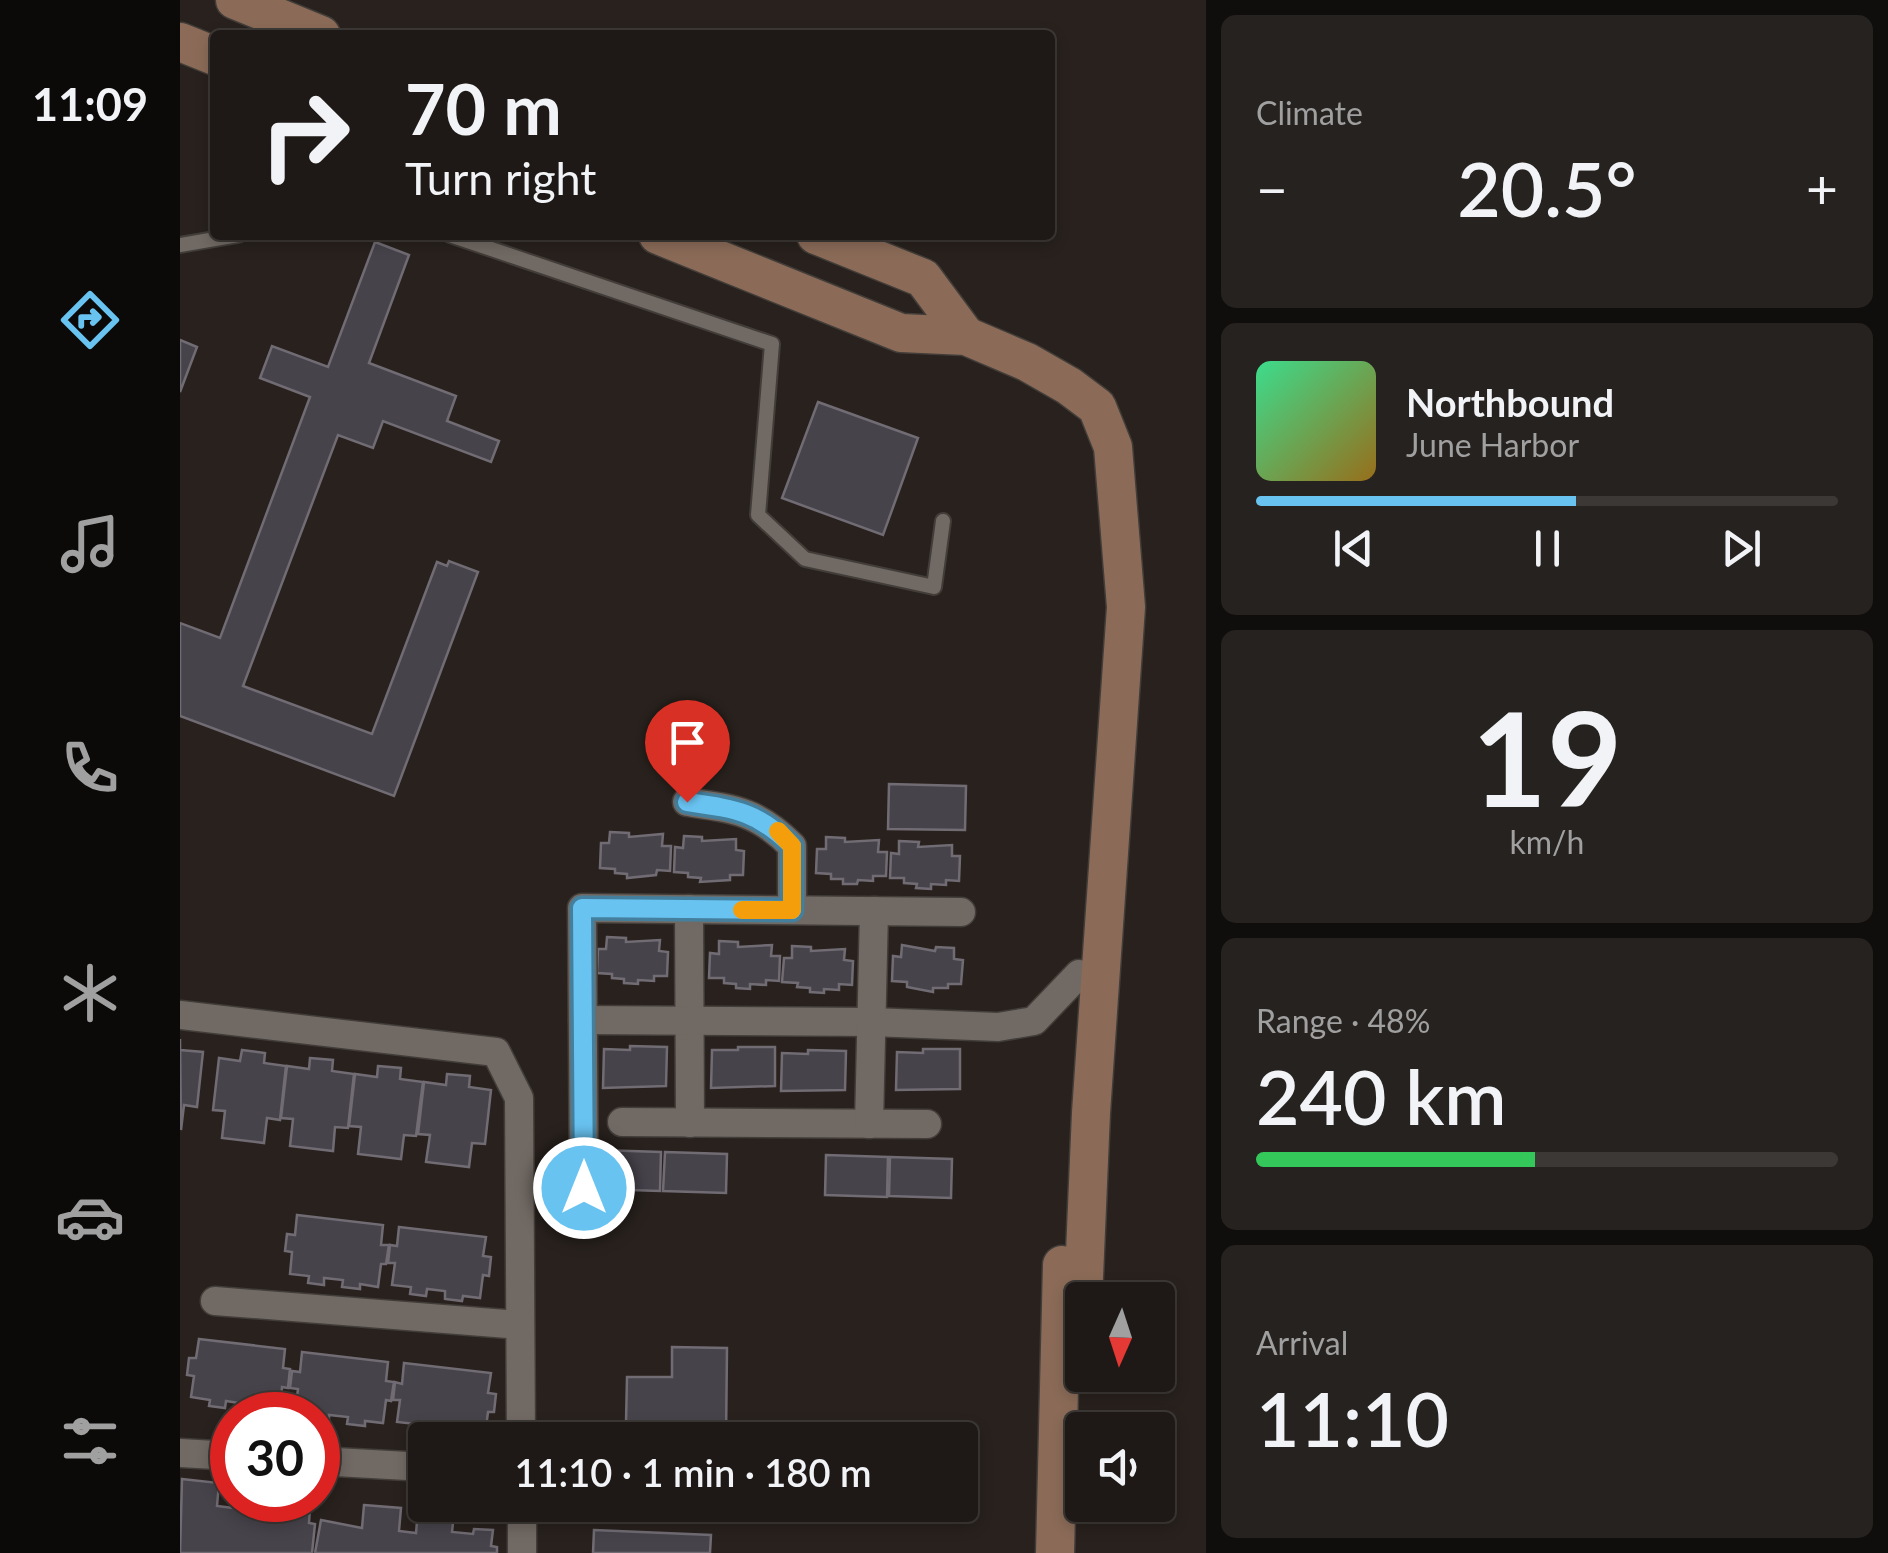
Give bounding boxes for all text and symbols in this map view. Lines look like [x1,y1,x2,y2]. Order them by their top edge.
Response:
text: 70 m [405,66,562,150]
icon: right [240,70,370,200]
text: 11:09 [32,77,148,131]
text: Climate [1256,93,1363,132]
text: 20.5° [1457,143,1637,233]
text: Turn right [405,151,596,205]
text: − [1256,155,1288,221]
text: + [1806,155,1838,221]
icon: directions [55,285,125,355]
text: Northbound [1406,379,1614,425]
text: June Harbor [1406,425,1579,464]
icon: music [55,509,125,579]
icon: previous [1326,521,1381,576]
icon: pause [1520,521,1575,576]
icon: next [1714,521,1769,576]
text: 19 [1472,679,1622,835]
pin [645,700,730,803]
icon: arrive [660,715,715,770]
icon: phone [55,733,125,803]
text: km/h [1510,822,1584,861]
icon: climate [55,958,125,1028]
text: Range · 48% [1256,1001,1430,1040]
text: 240 km [1256,1051,1507,1141]
position arrow [532,1136,636,1240]
icon: car [55,1182,125,1252]
north arrow [1065,1282,1175,1392]
map controls [1065,1282,1175,1522]
text: Arrival [1256,1323,1348,1362]
text: 11:10 [1256,1373,1449,1463]
speed limit sign: 30 [210,1392,340,1522]
icon: filters [55,1406,125,1476]
button: sound [1065,1412,1175,1522]
text: 11:10 · 1 min · 180 m [515,1449,871,1495]

